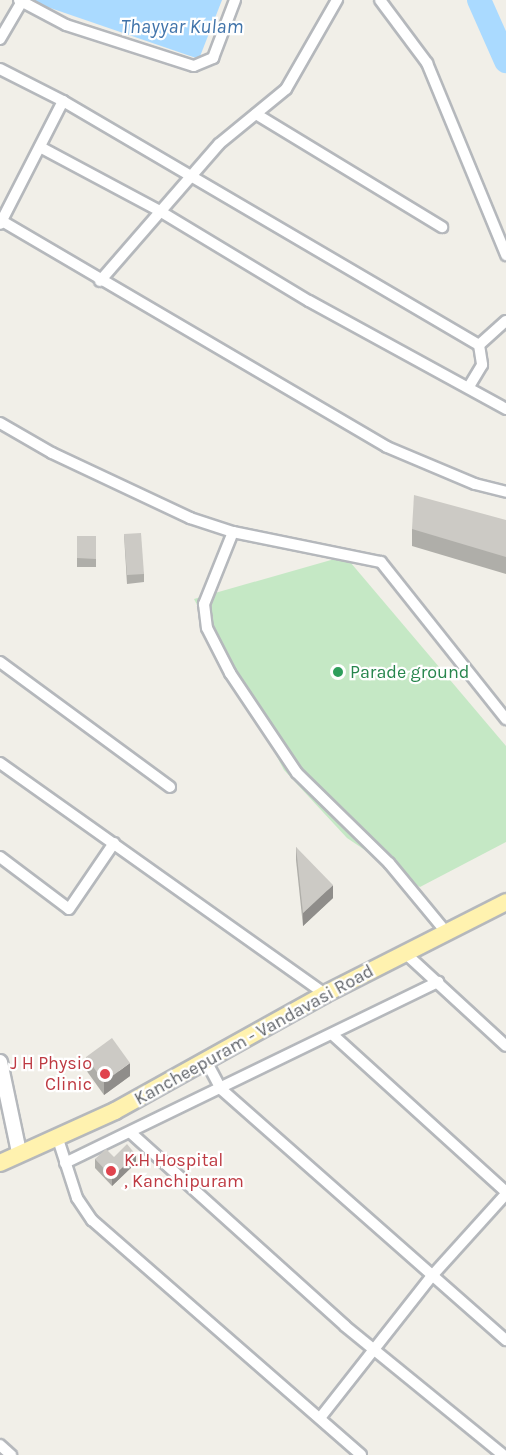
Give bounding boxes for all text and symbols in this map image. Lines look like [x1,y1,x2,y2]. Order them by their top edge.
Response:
water label: Thayyar Kulam [121,14,243,38]
place label: Parade ground [350,661,469,683]
marker: Parade ground [331,665,345,679]
street label: Kancheepuram - Vandavasi Road [131,960,377,1110]
place label: J H Physio Clinic [10,1053,92,1096]
marker: J H Physio Clinic [96,1065,114,1083]
place label: K.H Hospital , Kanchipuram [124,1150,244,1192]
marker: K.H Hospital , Kanchipuram [102,1162,120,1180]

